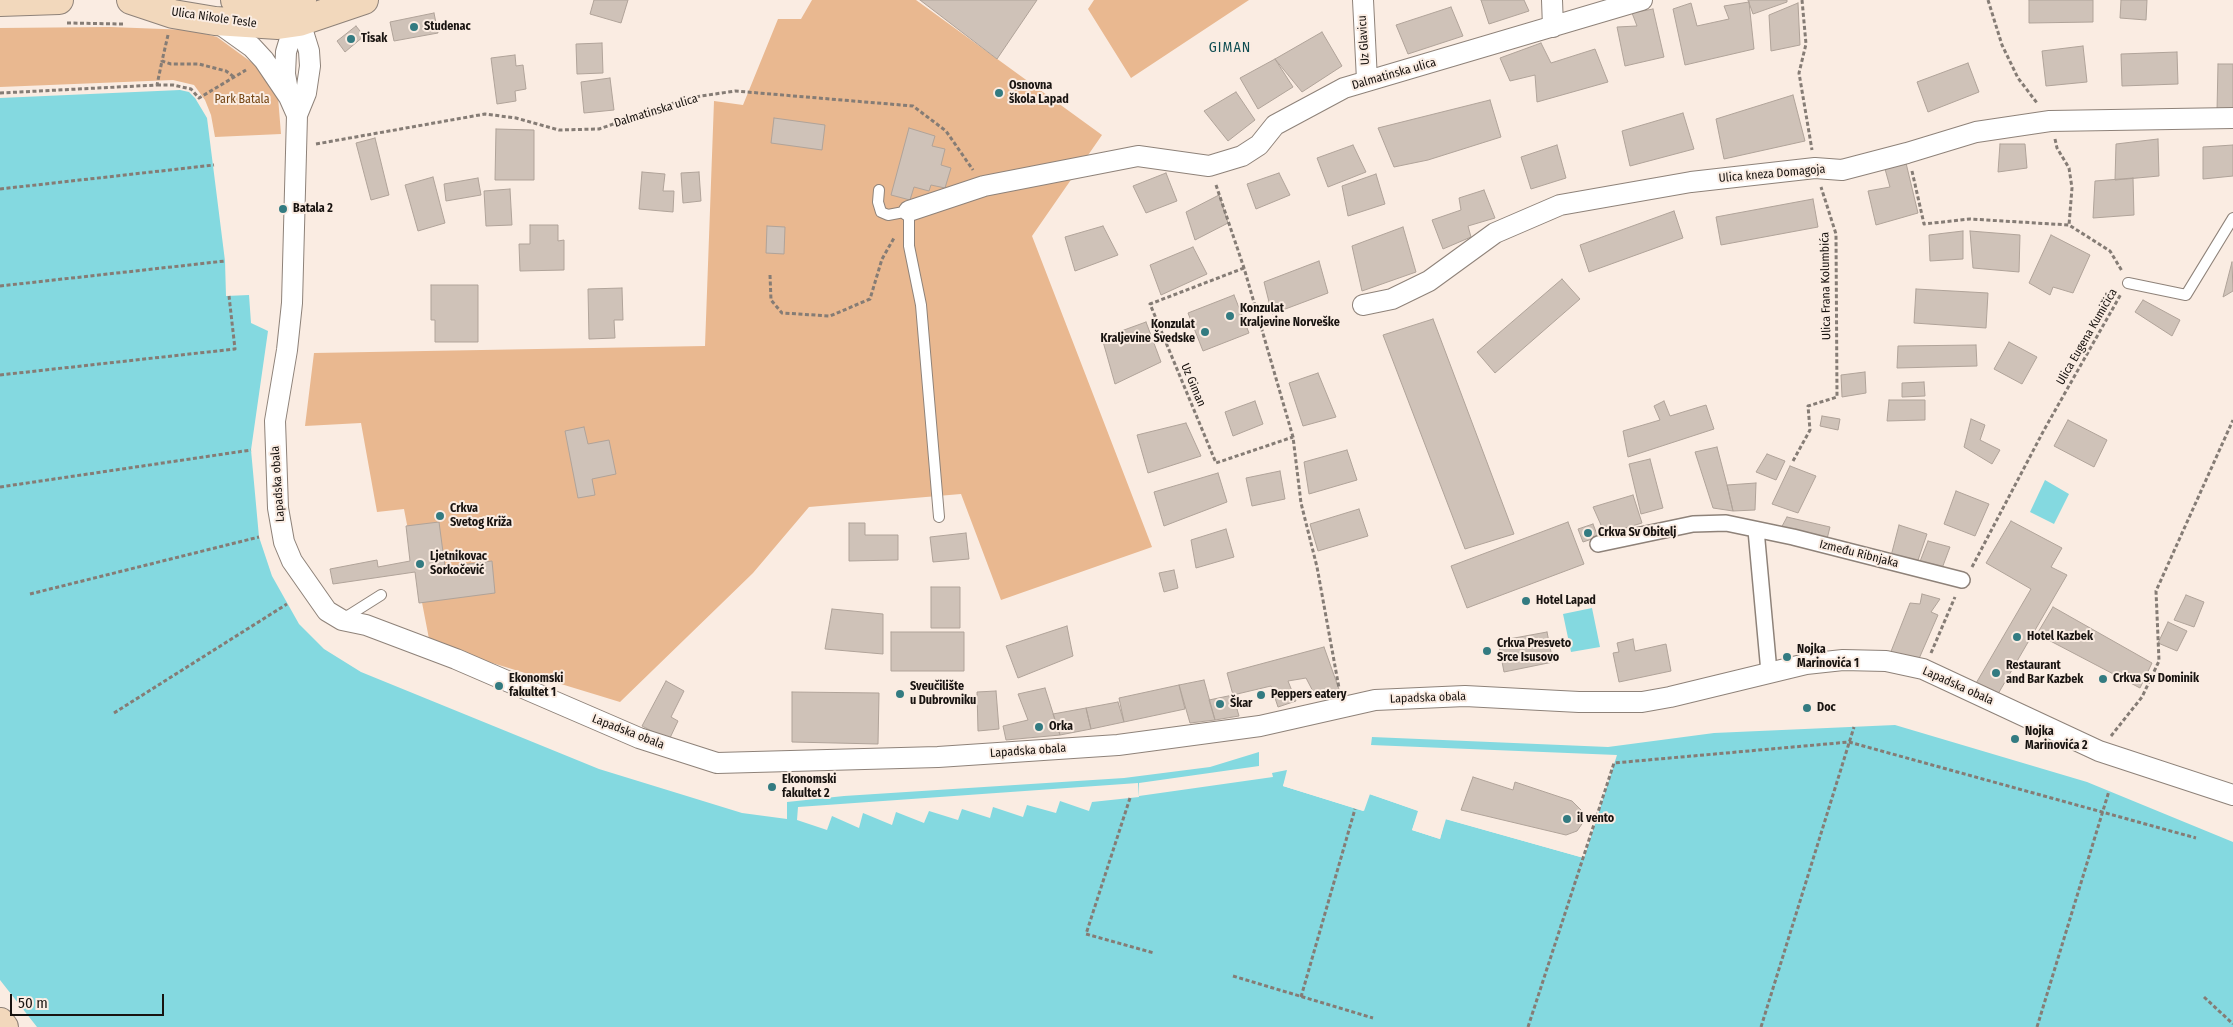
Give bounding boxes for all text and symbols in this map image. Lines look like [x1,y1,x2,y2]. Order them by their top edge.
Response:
street label: Ulica Nikole Tesle [170,5,258,31]
street label: Uz Glavicu [1355,15,1373,65]
place label: Studenac [424,20,471,34]
marker: Studenac [408,21,420,33]
place label: Tisak [361,32,387,46]
marker: Tisak [345,33,357,45]
district label: GIMAN [1208,40,1252,56]
street label: Dalmatinska ulica [1350,55,1438,93]
place label: Osnovna škola Lapad [1009,79,1069,107]
marker: Osnovna škola Lapad [993,87,1005,99]
street label: Dalmatinska ulica [612,91,700,131]
park label: Park Batala [214,93,270,107]
street label: Ulica kneza Domagoja [1718,162,1826,186]
place label: Batala 2 [293,202,333,216]
marker: Batala 2 [277,203,289,215]
street label: Ulica Frana Kolumbića [1818,232,1834,340]
street label: Ulica Eugena Kumičića [2054,286,2120,388]
place label: Konzulat Kraljevine Norveške [1240,302,1340,330]
marker: Konzulat Kraljevine Norveške [1224,310,1236,322]
place label: Konzulat Kraljevine Švedske [1101,318,1195,346]
marker: Konzulat Kraljevine Švedske [1199,326,1211,338]
street label: Uz Giman [1177,361,1209,409]
street label: Lapadska obala [268,445,288,523]
place label: Crkva Svetog Križa [450,502,512,530]
marker: Crkva Svetog Križa [434,510,446,522]
place label: Crkva Sv Obitelj [1598,526,1676,540]
marker: Crkva Sv Obitelj [1582,527,1594,539]
street label: Između Ribnjaka [1818,537,1900,571]
place label: Ljetnikovac Sorkočević [430,550,487,578]
marker: Ljetnikovac Sorkočević [414,558,426,570]
place label: Hotel Lapad [1536,594,1596,608]
marker: Hotel Lapad [1520,595,1532,607]
place label: Hotel Kazbek [2027,630,2093,644]
marker: Hotel Kazbek [2011,631,2023,643]
place label: Crkva Presveto Srce Isusovo [1497,637,1571,665]
place label: Nojka Marinovića 1 [1797,643,1859,671]
marker: Crkva Presveto Srce Isusovo [1481,645,1493,657]
marker: Nojka Marinovića 1 [1781,651,1793,663]
place label: Restaurant and Bar Kazbek [2006,659,2083,687]
street label: Lapadska obala [1920,664,1996,708]
marker: Restaurant and Bar Kazbek [1990,667,2002,679]
place label: Ekonomski fakultet 1 [509,672,563,700]
place label: Crkva Sv Dominik [2113,672,2199,686]
marker: Crkva Sv Dominik [2097,673,2109,685]
marker: Ekonomski fakultet 1 [493,680,505,692]
place label: Sveučilište u Dubrovniku [910,680,976,708]
marker: Sveučilište u Dubrovniku [894,688,906,700]
place label: Peppers eatery [1271,688,1347,702]
marker: Peppers eatery [1255,689,1267,701]
street label: Lapadska obala [1390,689,1466,707]
place label: Škar [1230,697,1253,711]
marker: Škar [1214,698,1226,710]
place label: Doc [1817,701,1836,715]
marker: Doc [1801,702,1813,714]
street label: Lapadska obala [590,712,666,752]
place label: Orka [1049,720,1073,734]
marker: Orka [1033,721,1045,733]
place label: Nojka Marinovića 2 [2025,725,2088,753]
marker: Nojka Marinovića 2 [2009,733,2021,745]
street label: Lapadska obala [989,741,1067,761]
place label: Ekonomski fakultet 2 [782,773,836,801]
marker: Ekonomski fakultet 2 [766,781,778,793]
place label: il vento [1577,812,1614,826]
marker: il vento [1561,813,1573,825]
scale bar [12,984,166,1016]
text: 50 m [18,994,48,1012]

